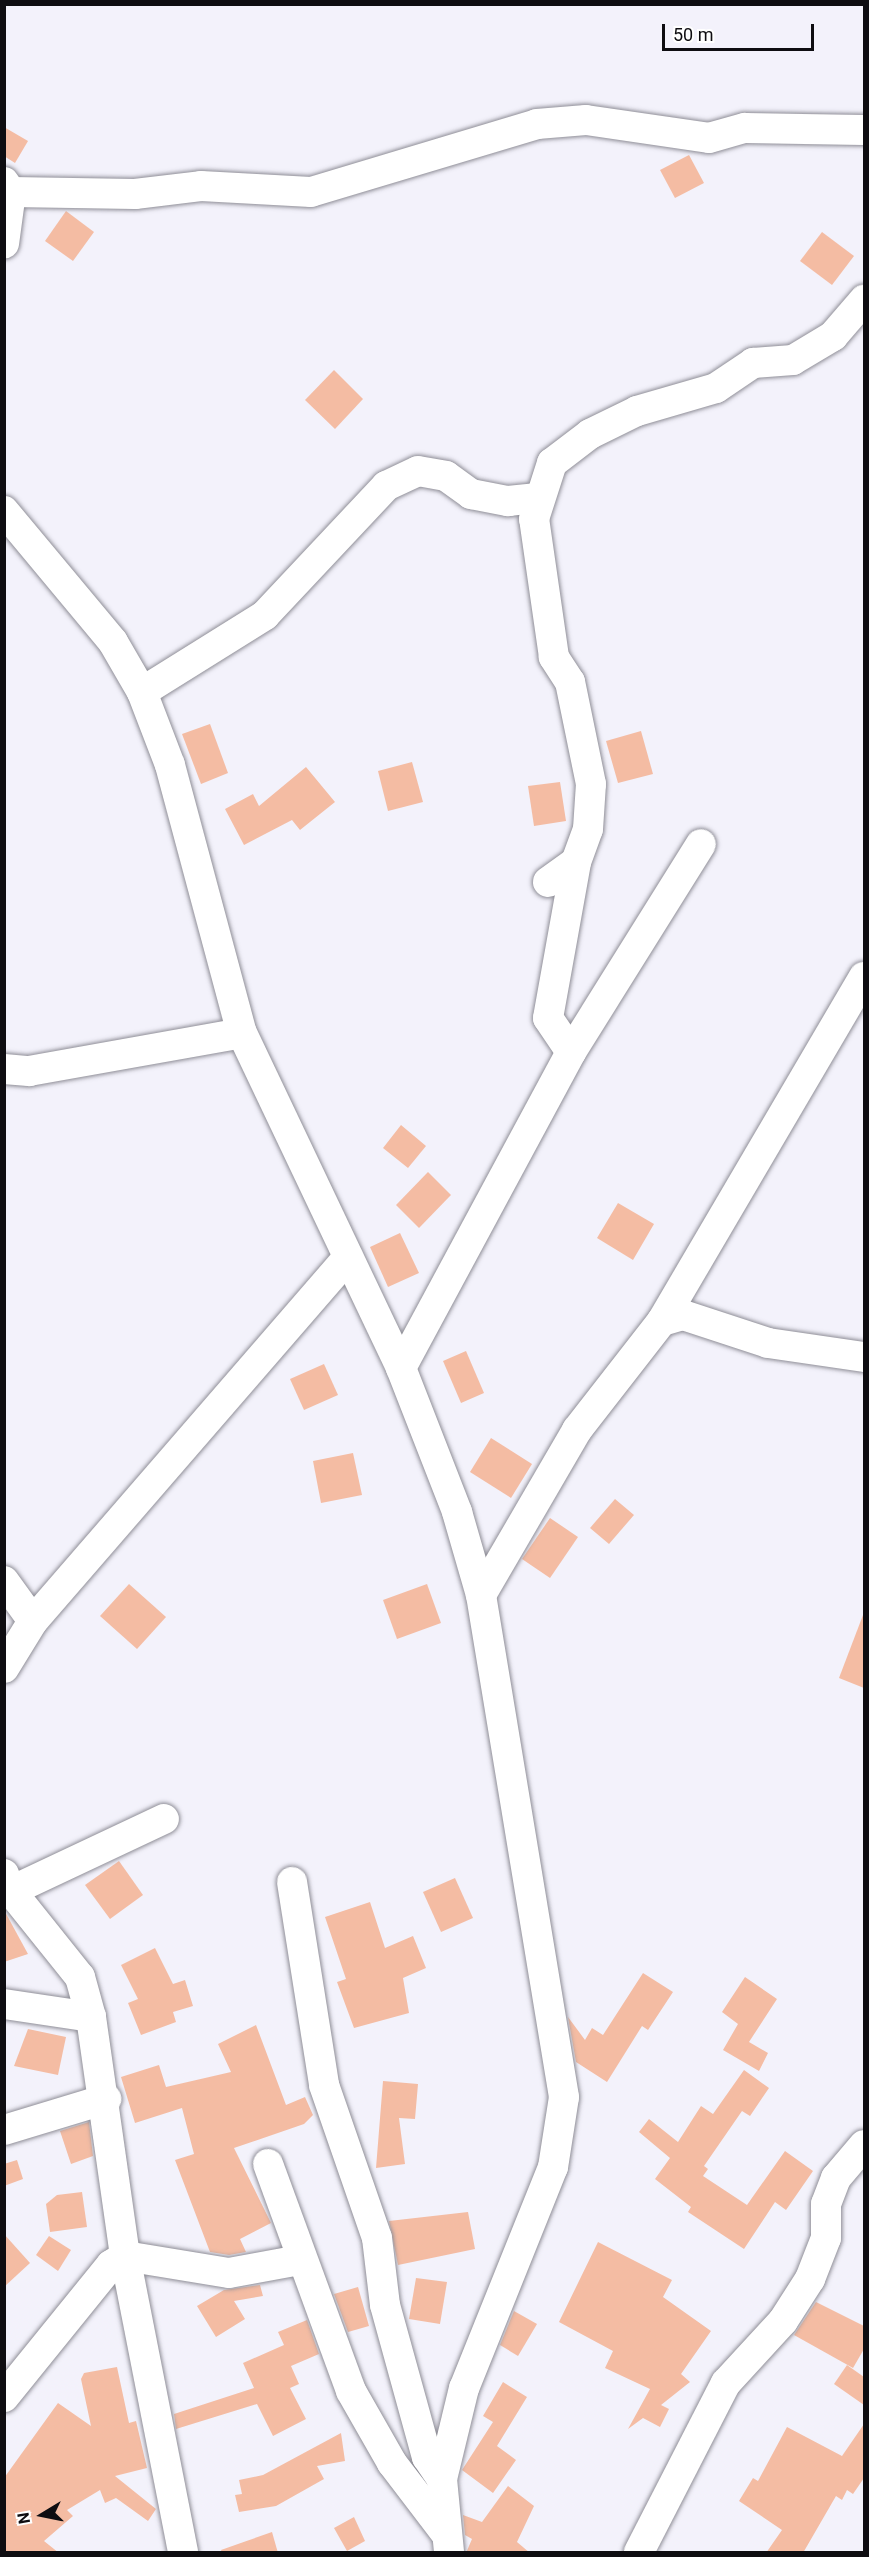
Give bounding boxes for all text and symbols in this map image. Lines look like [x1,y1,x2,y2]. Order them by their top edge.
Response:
scale bar [665,12,816,50]
text: 50 m [673,24,713,45]
north arrow [12,2485,72,2545]
text: N [13,2511,34,2525]

